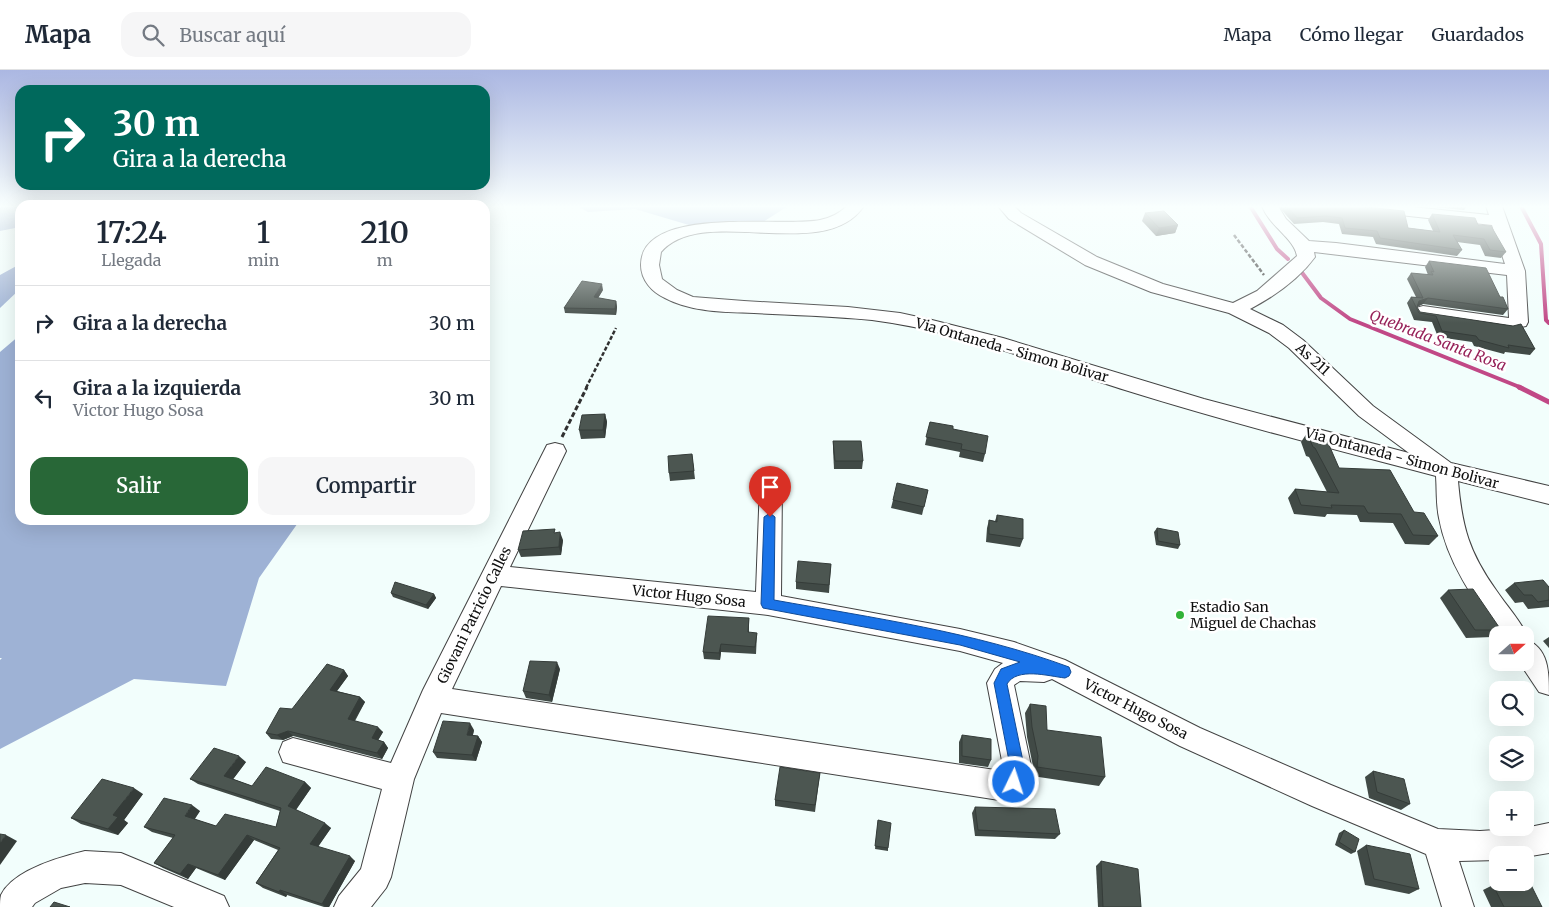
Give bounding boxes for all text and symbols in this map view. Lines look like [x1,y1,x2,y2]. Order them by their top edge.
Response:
search box [121,12,471,57]
text: Mapa [25,19,91,50]
icon: search [139,21,167,49]
text: Buscar aquí [179,23,285,47]
text: Mapa [1223,23,1272,46]
text: Cómo llegar [1300,23,1403,46]
text: Guardados [1431,23,1524,46]
text: 30 m [113,102,199,146]
icon: right [30,105,95,170]
text: Gira a la derecha [113,145,287,173]
text: 17:24 [96,213,167,251]
text: 1 [257,213,270,251]
text: 210 [360,213,409,251]
text: Llegada [101,250,161,270]
text: min [248,250,279,270]
text: m [377,250,393,270]
water label: Quebrada Santa Rosa [1367,305,1509,375]
icon: right [30,309,58,337]
text: Gira a la derecha [73,311,227,335]
text: 30 m [429,311,475,335]
street label: Via Ontaneda - Simon Bolivar [912,314,1111,386]
street label: As 211 [1291,338,1334,379]
text: Gira a la izquierda [73,376,241,400]
icon: left [30,384,58,412]
text: 30 m [429,386,475,410]
text: Victor Hugo Sosa [73,400,204,420]
street label: Via Ontaneda - Simon Bolivar [1302,423,1501,493]
button: Salir [30,457,248,515]
button: Compartir [258,457,475,515]
pin [749,466,791,517]
icon: arrive [756,473,784,501]
street label: Giovani Patricio Calles [433,543,515,687]
street label: Victor Hugo Sosa [630,581,747,611]
place label: Estadio San Miguel de Chachas [1190,598,1316,632]
marker: Estadio San Miguel de Chachas [1174,609,1186,621]
north arrow [1489,626,1534,671]
map controls [1489,626,1534,891]
street label: Victor Hugo Sosa [1080,675,1191,743]
button: search [1489,681,1534,726]
button: layers [1489,736,1534,781]
position arrow [987,755,1039,807]
button: + [1489,791,1534,836]
button: − [1489,846,1534,891]

